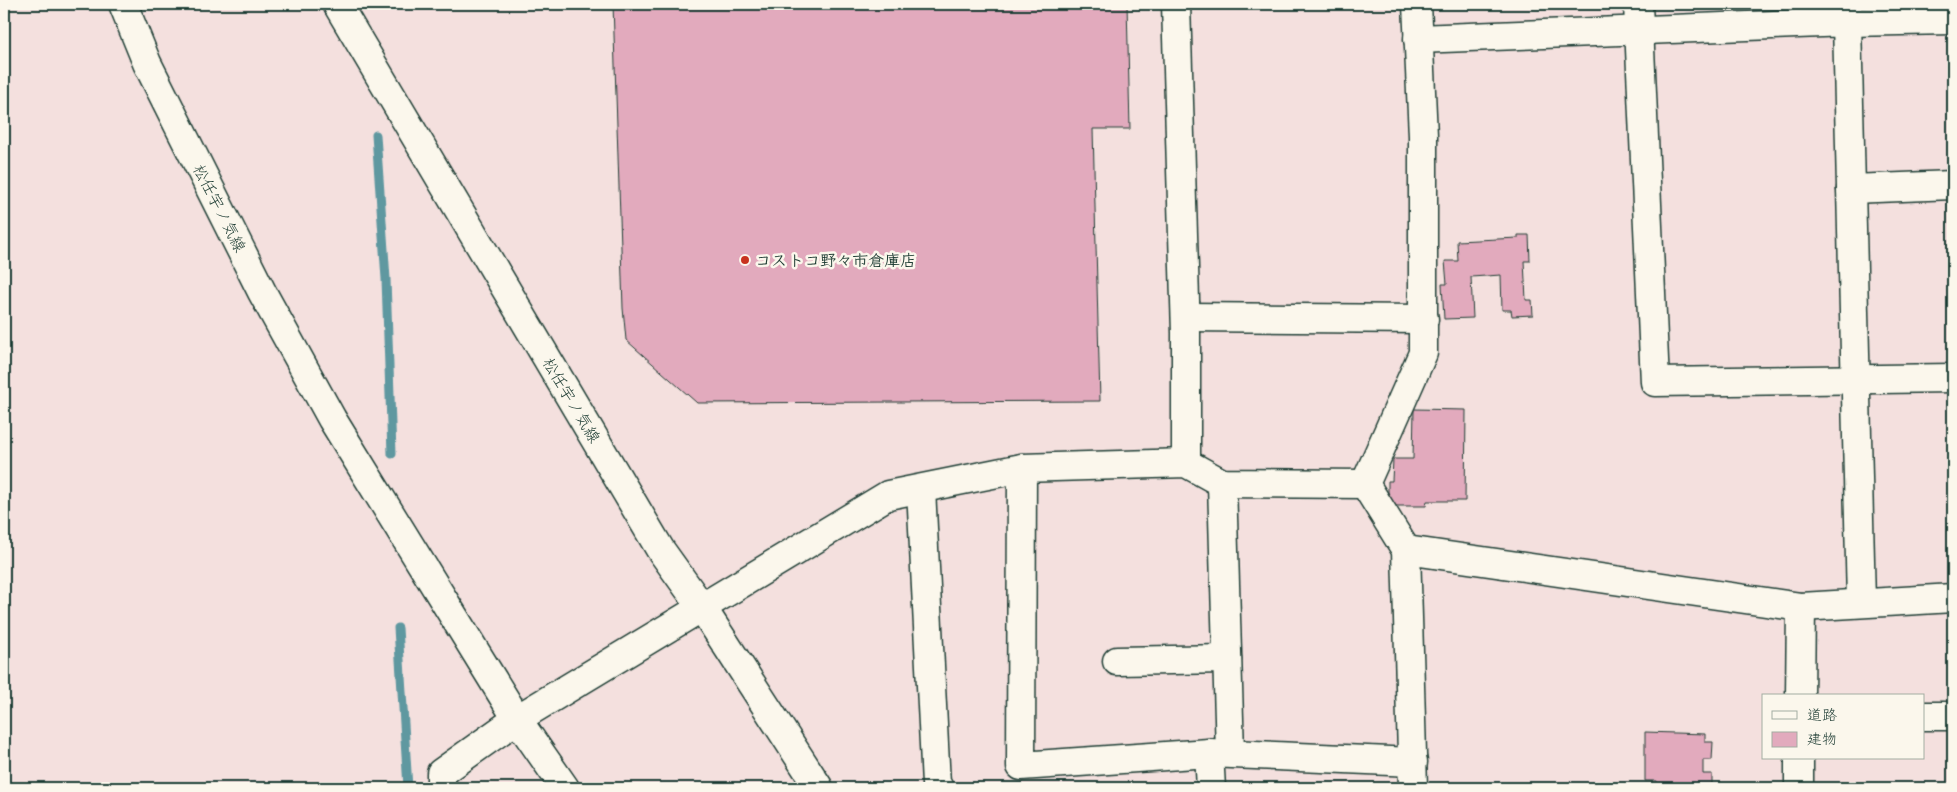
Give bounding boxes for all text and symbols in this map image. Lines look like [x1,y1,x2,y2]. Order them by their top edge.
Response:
street label: 松任宇ノ気線 [188,160,252,256]
place label: コストコ野々市倉庫店 [755,249,916,271]
marker: コストコ野々市倉庫店 [739,254,751,266]
street label: 松任宇ノ気線 [538,353,606,447]
legend [1762,694,1924,760]
text: 道路 [1807,704,1837,725]
text: 建物 [1807,728,1837,749]

